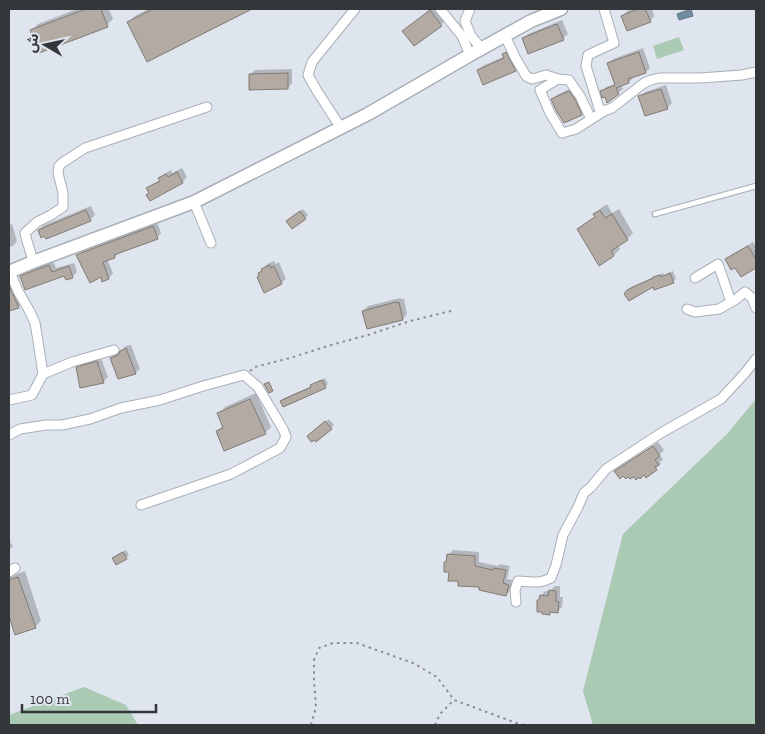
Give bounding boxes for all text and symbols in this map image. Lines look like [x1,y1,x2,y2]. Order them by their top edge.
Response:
north arrow [20,20,70,70]
text: ش [23,32,43,54]
scale bar [22,682,156,714]
text: 100 m [30,690,69,708]

